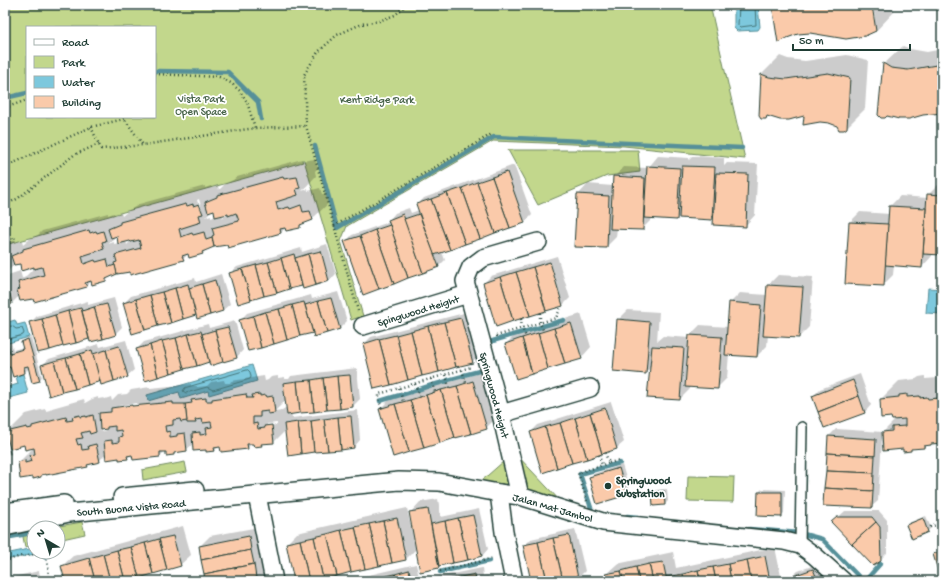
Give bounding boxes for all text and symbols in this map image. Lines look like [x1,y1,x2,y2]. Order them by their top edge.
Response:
legend [26,26,156,118]
scale bar [793,26,910,52]
text: 50 m [799,35,824,49]
text: Road [62,37,89,51]
text: Park [61,57,87,71]
text: Water [62,77,96,91]
park label: Vista Park Open Space [175,94,227,119]
park label: Kent Ridge Park [340,95,415,107]
text: Building [61,97,101,111]
street label: Spingwood Height [376,293,462,330]
street label: Springwood Height [476,351,511,441]
place label: Springwood Substation [616,476,672,501]
marker: Springwood Substation [603,481,613,491]
street label: Jalan Mat Jambol [511,492,594,526]
street label: South Buona Vista Road [76,498,188,520]
north arrow [26,520,66,560]
text: N [35,527,48,541]

